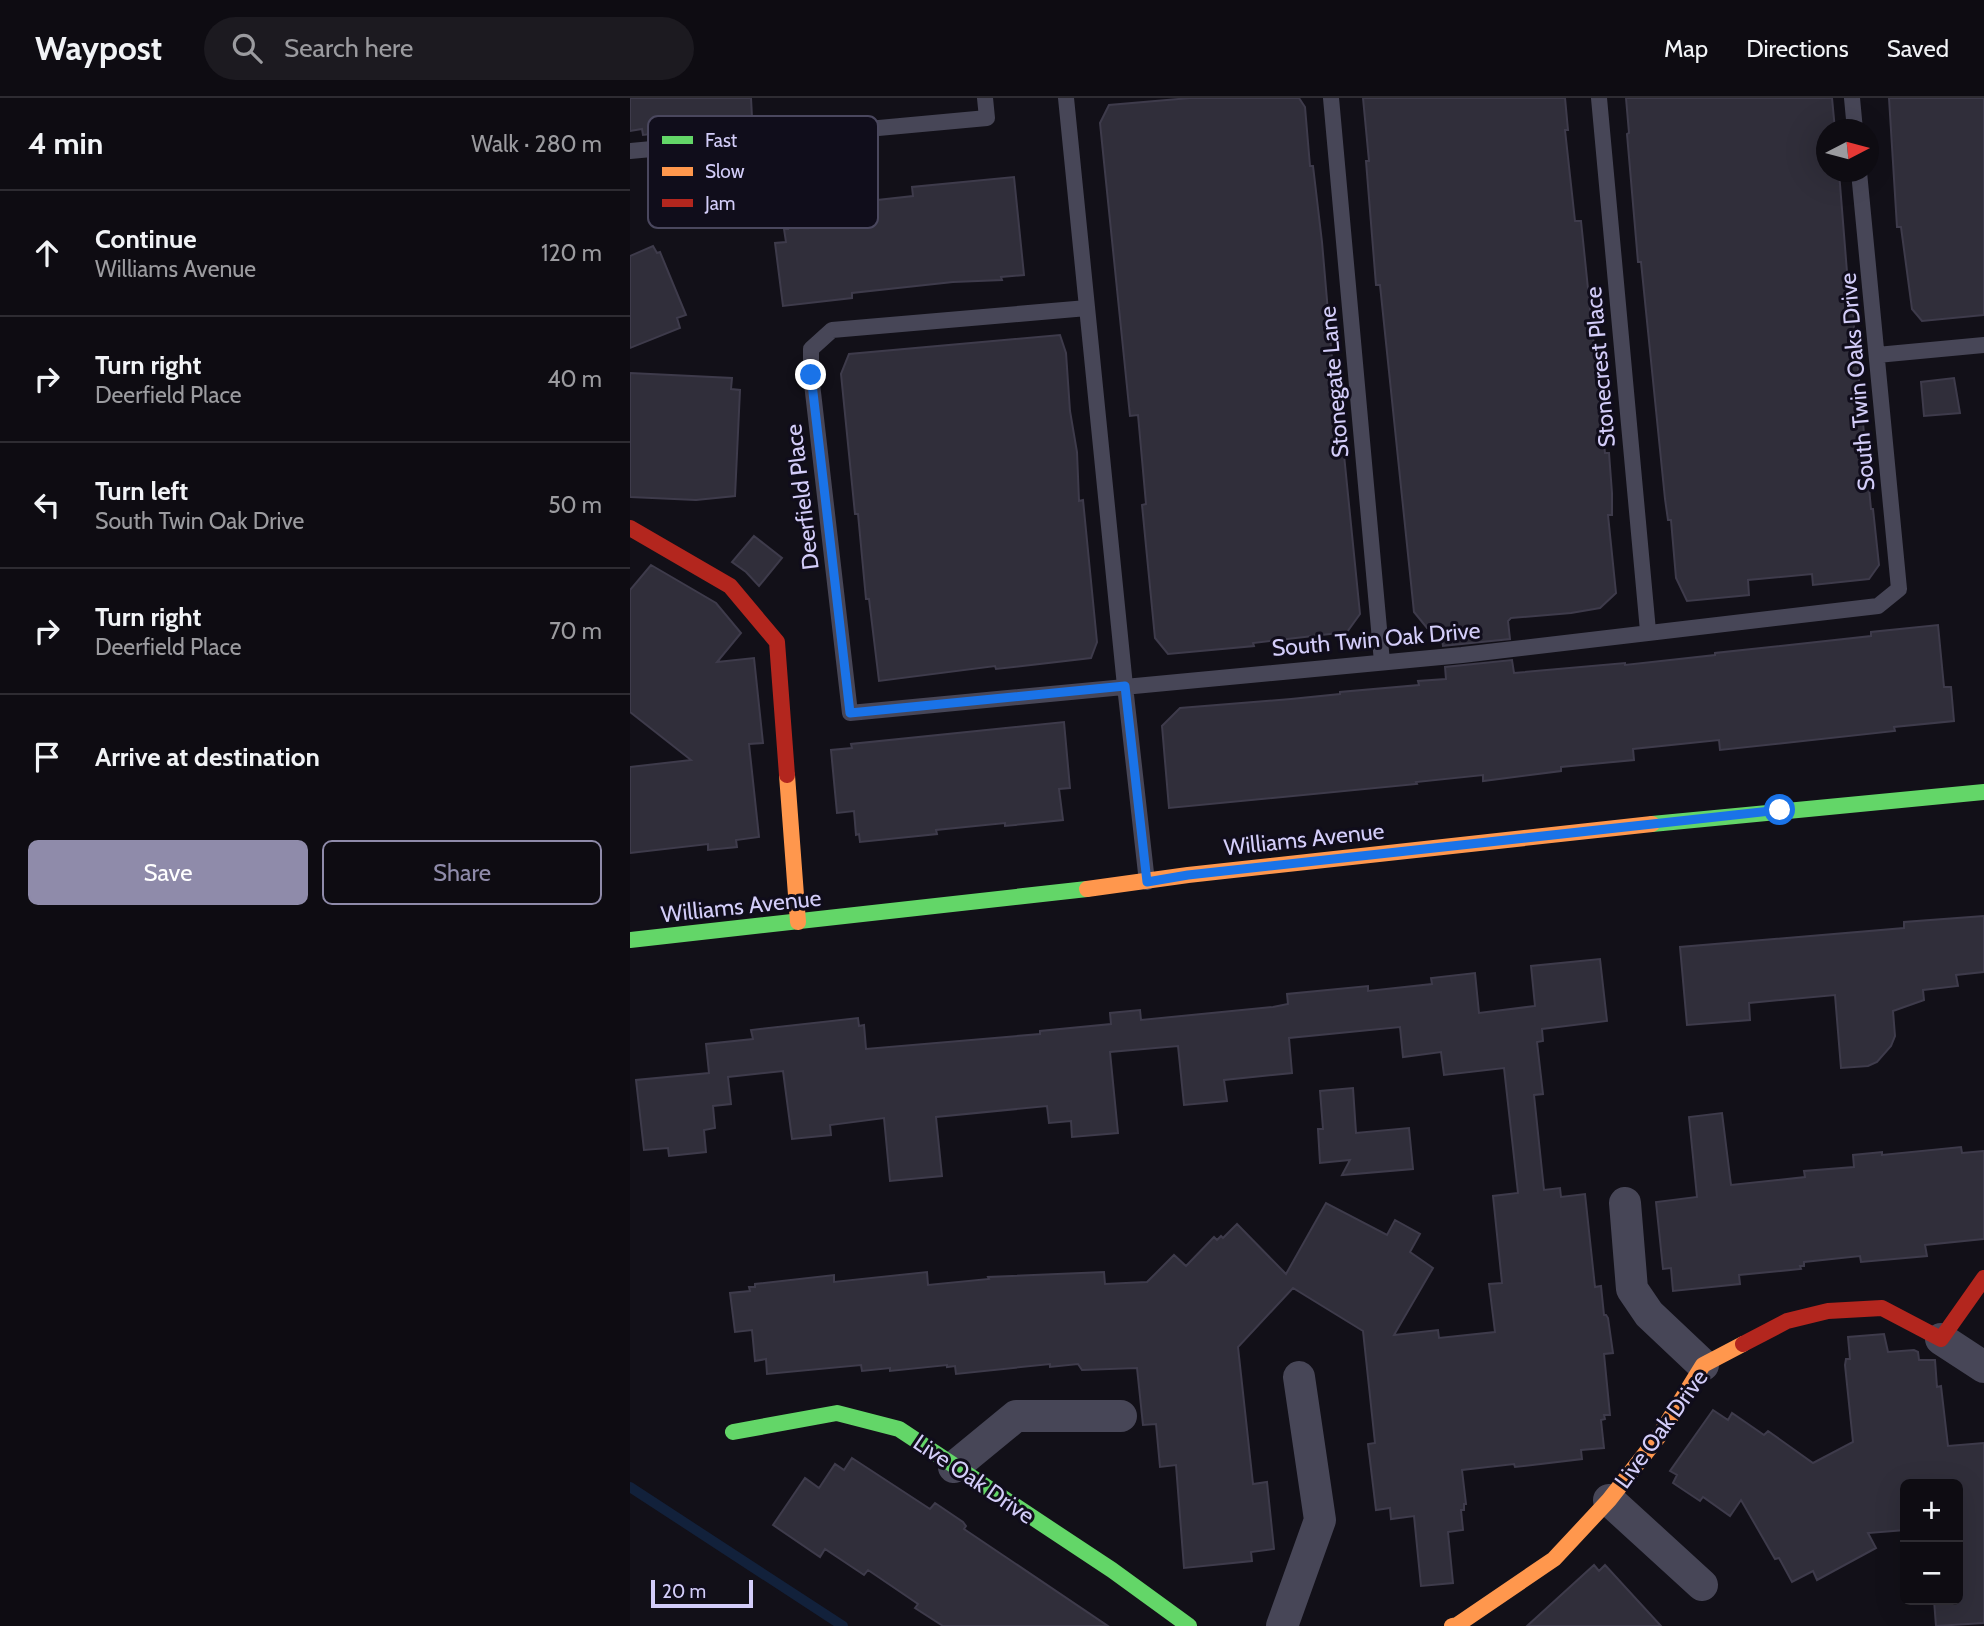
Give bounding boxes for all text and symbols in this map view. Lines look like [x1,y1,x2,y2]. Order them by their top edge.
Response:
search box [204,17,694,80]
text: Waypost [35,28,162,68]
icon: search [228,29,266,67]
text: Search here [284,32,413,64]
text: Map [1664,34,1708,63]
text: Directions [1746,34,1849,63]
text: Saved [1887,34,1949,63]
legend [648,116,878,228]
north arrow [1816,119,1879,182]
text: 4 min [28,125,103,162]
text: Fast [705,129,738,152]
text: Walk · 280 m [471,130,602,158]
text: Slow [705,160,745,183]
text: Jam [704,192,735,215]
text: Continue [95,223,197,255]
icon: ahead [28,234,66,272]
text: 120 m [541,239,602,267]
text: Williams Avenue [95,255,256,283]
street label: South Twin Oaks Drive [1833,272,1880,492]
street label: Stonecrest Place [1579,285,1621,449]
street label: Stonegate Lane [1313,305,1355,459]
text: Turn right [95,349,201,381]
route end [795,359,826,390]
icon: right [28,360,66,398]
text: 40 m [547,365,602,393]
text: Deerfield Place [95,381,242,409]
street label: Deerfield Place [779,422,825,571]
text: Turn left [95,475,188,507]
icon: left [28,486,66,524]
text: 50 m [548,491,602,519]
text: South Twin Oak Drive [95,507,304,535]
text: Turn right [95,601,201,633]
icon: right [28,612,66,650]
street label: South Twin Oak Drive [1271,616,1482,662]
text: 70 m [549,617,602,645]
text: Deerfield Place [95,633,242,661]
icon: arrive [28,738,66,776]
text: Arrive at destination [95,741,320,773]
route start [1764,794,1795,825]
street label: Williams Avenue [1222,817,1386,861]
button: Save [28,840,308,905]
button: Share [322,840,602,905]
street label: Williams Avenue [659,884,823,928]
street label: Live Oak Drive [1609,1364,1714,1494]
street label: Live Oak Drive [908,1428,1040,1530]
map controls [1900,1479,1963,1605]
button: + [1900,1479,1963,1542]
button: − [1900,1542,1963,1605]
scale bar [651,1577,752,1609]
text: 20 m [662,1580,706,1603]

